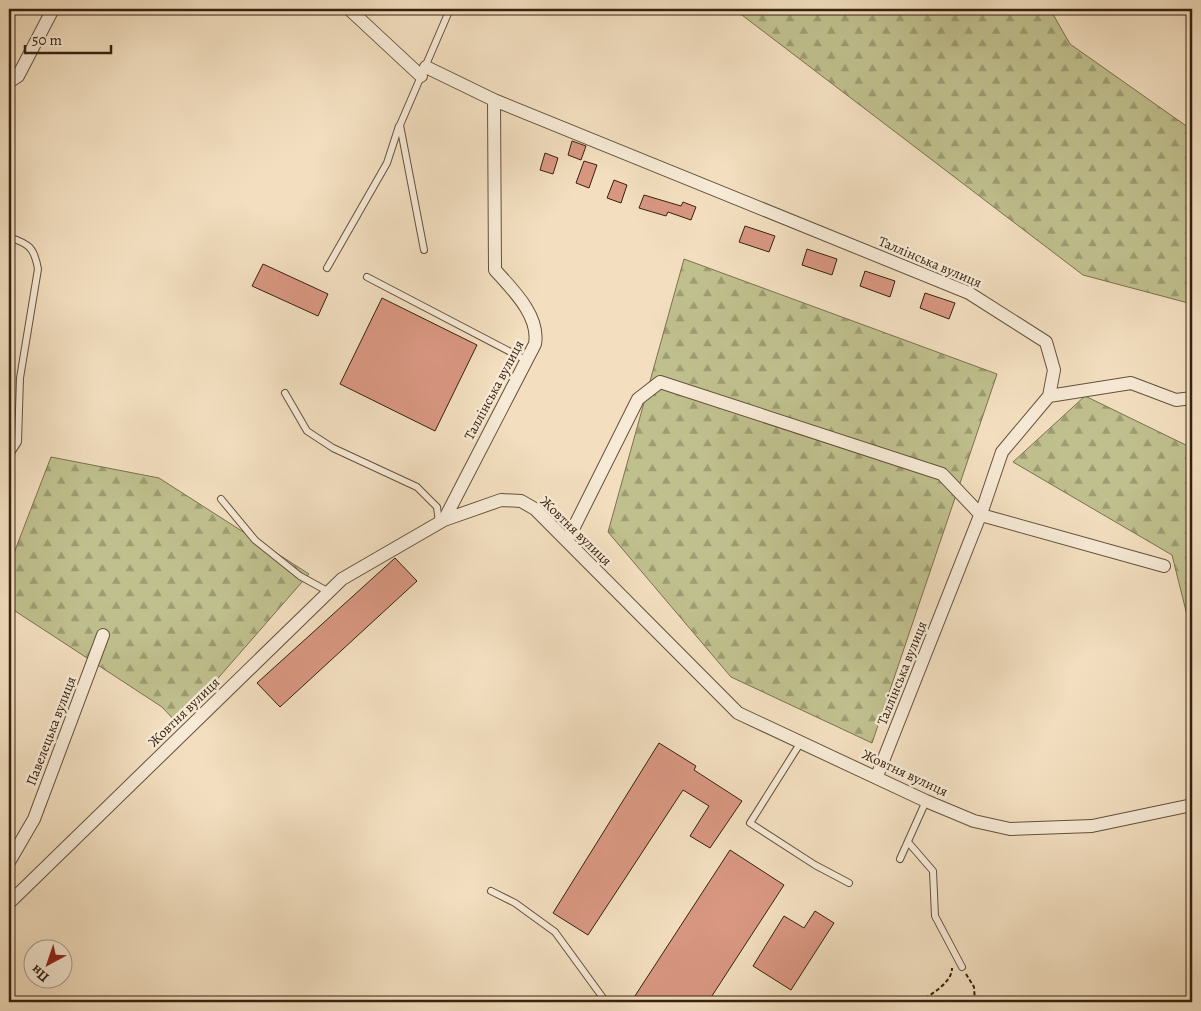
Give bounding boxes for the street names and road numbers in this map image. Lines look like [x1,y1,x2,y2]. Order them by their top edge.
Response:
street label: Таллінська вулиця [875,232,985,292]
street label: Таллінська вулиця [460,337,528,443]
street label: Жовтня вулиця [536,492,616,570]
street label: Таллінська вулиця [872,618,932,728]
street label: Жовтня вулиця [144,673,224,751]
street label: Павелецька вулиця [21,674,81,788]
street label: Жовтня вулиця [859,745,951,801]

